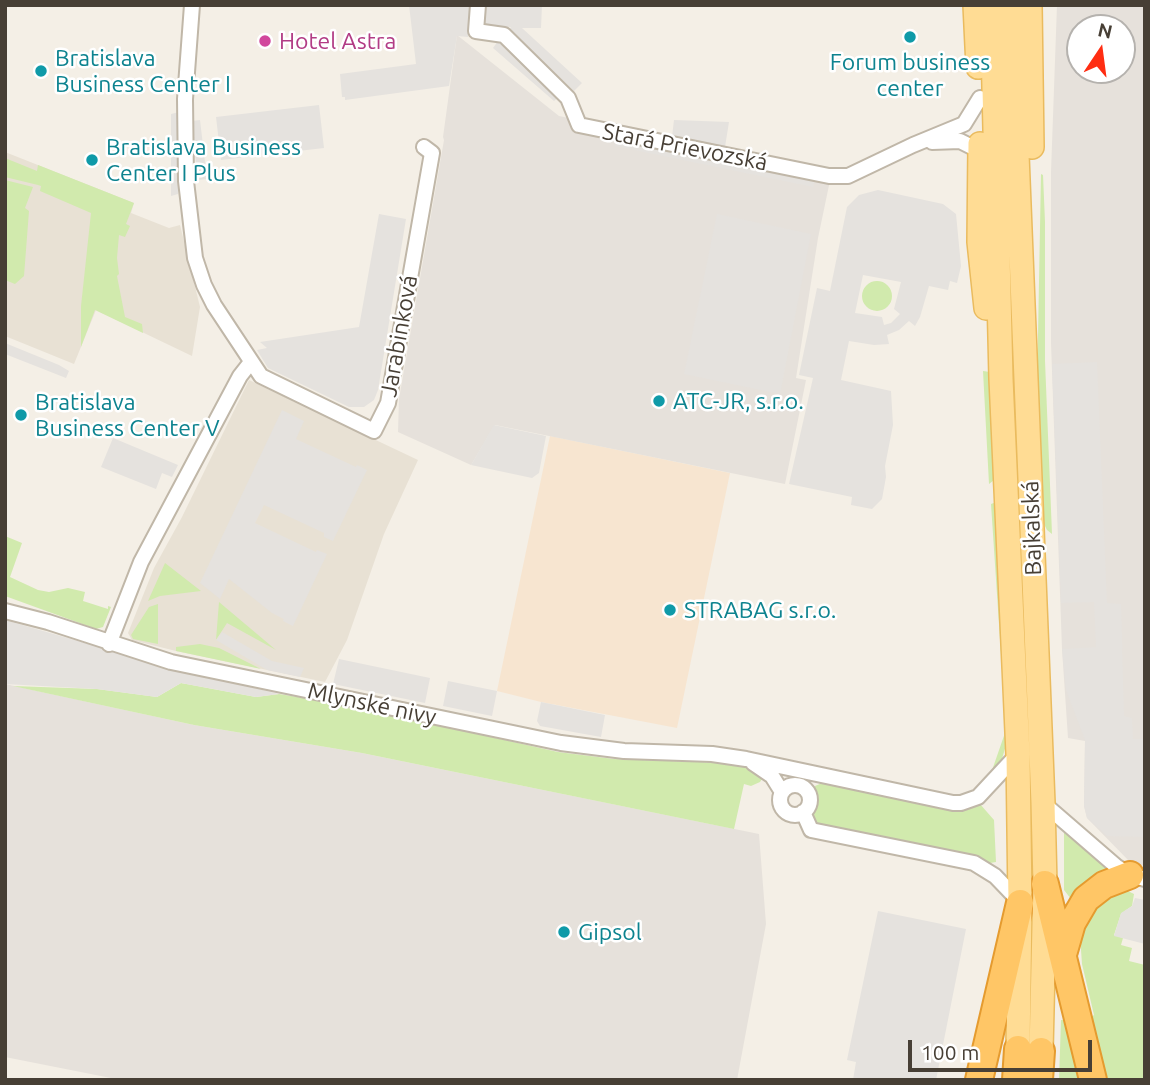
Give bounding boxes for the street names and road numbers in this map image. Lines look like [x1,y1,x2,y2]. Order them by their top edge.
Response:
street label: Stará Prievozská [600,117,770,177]
street label: Jarabinková [375,273,423,399]
street label: Bajkalská [1017,480,1047,576]
street label: Mlynské nivy [305,677,439,731]

